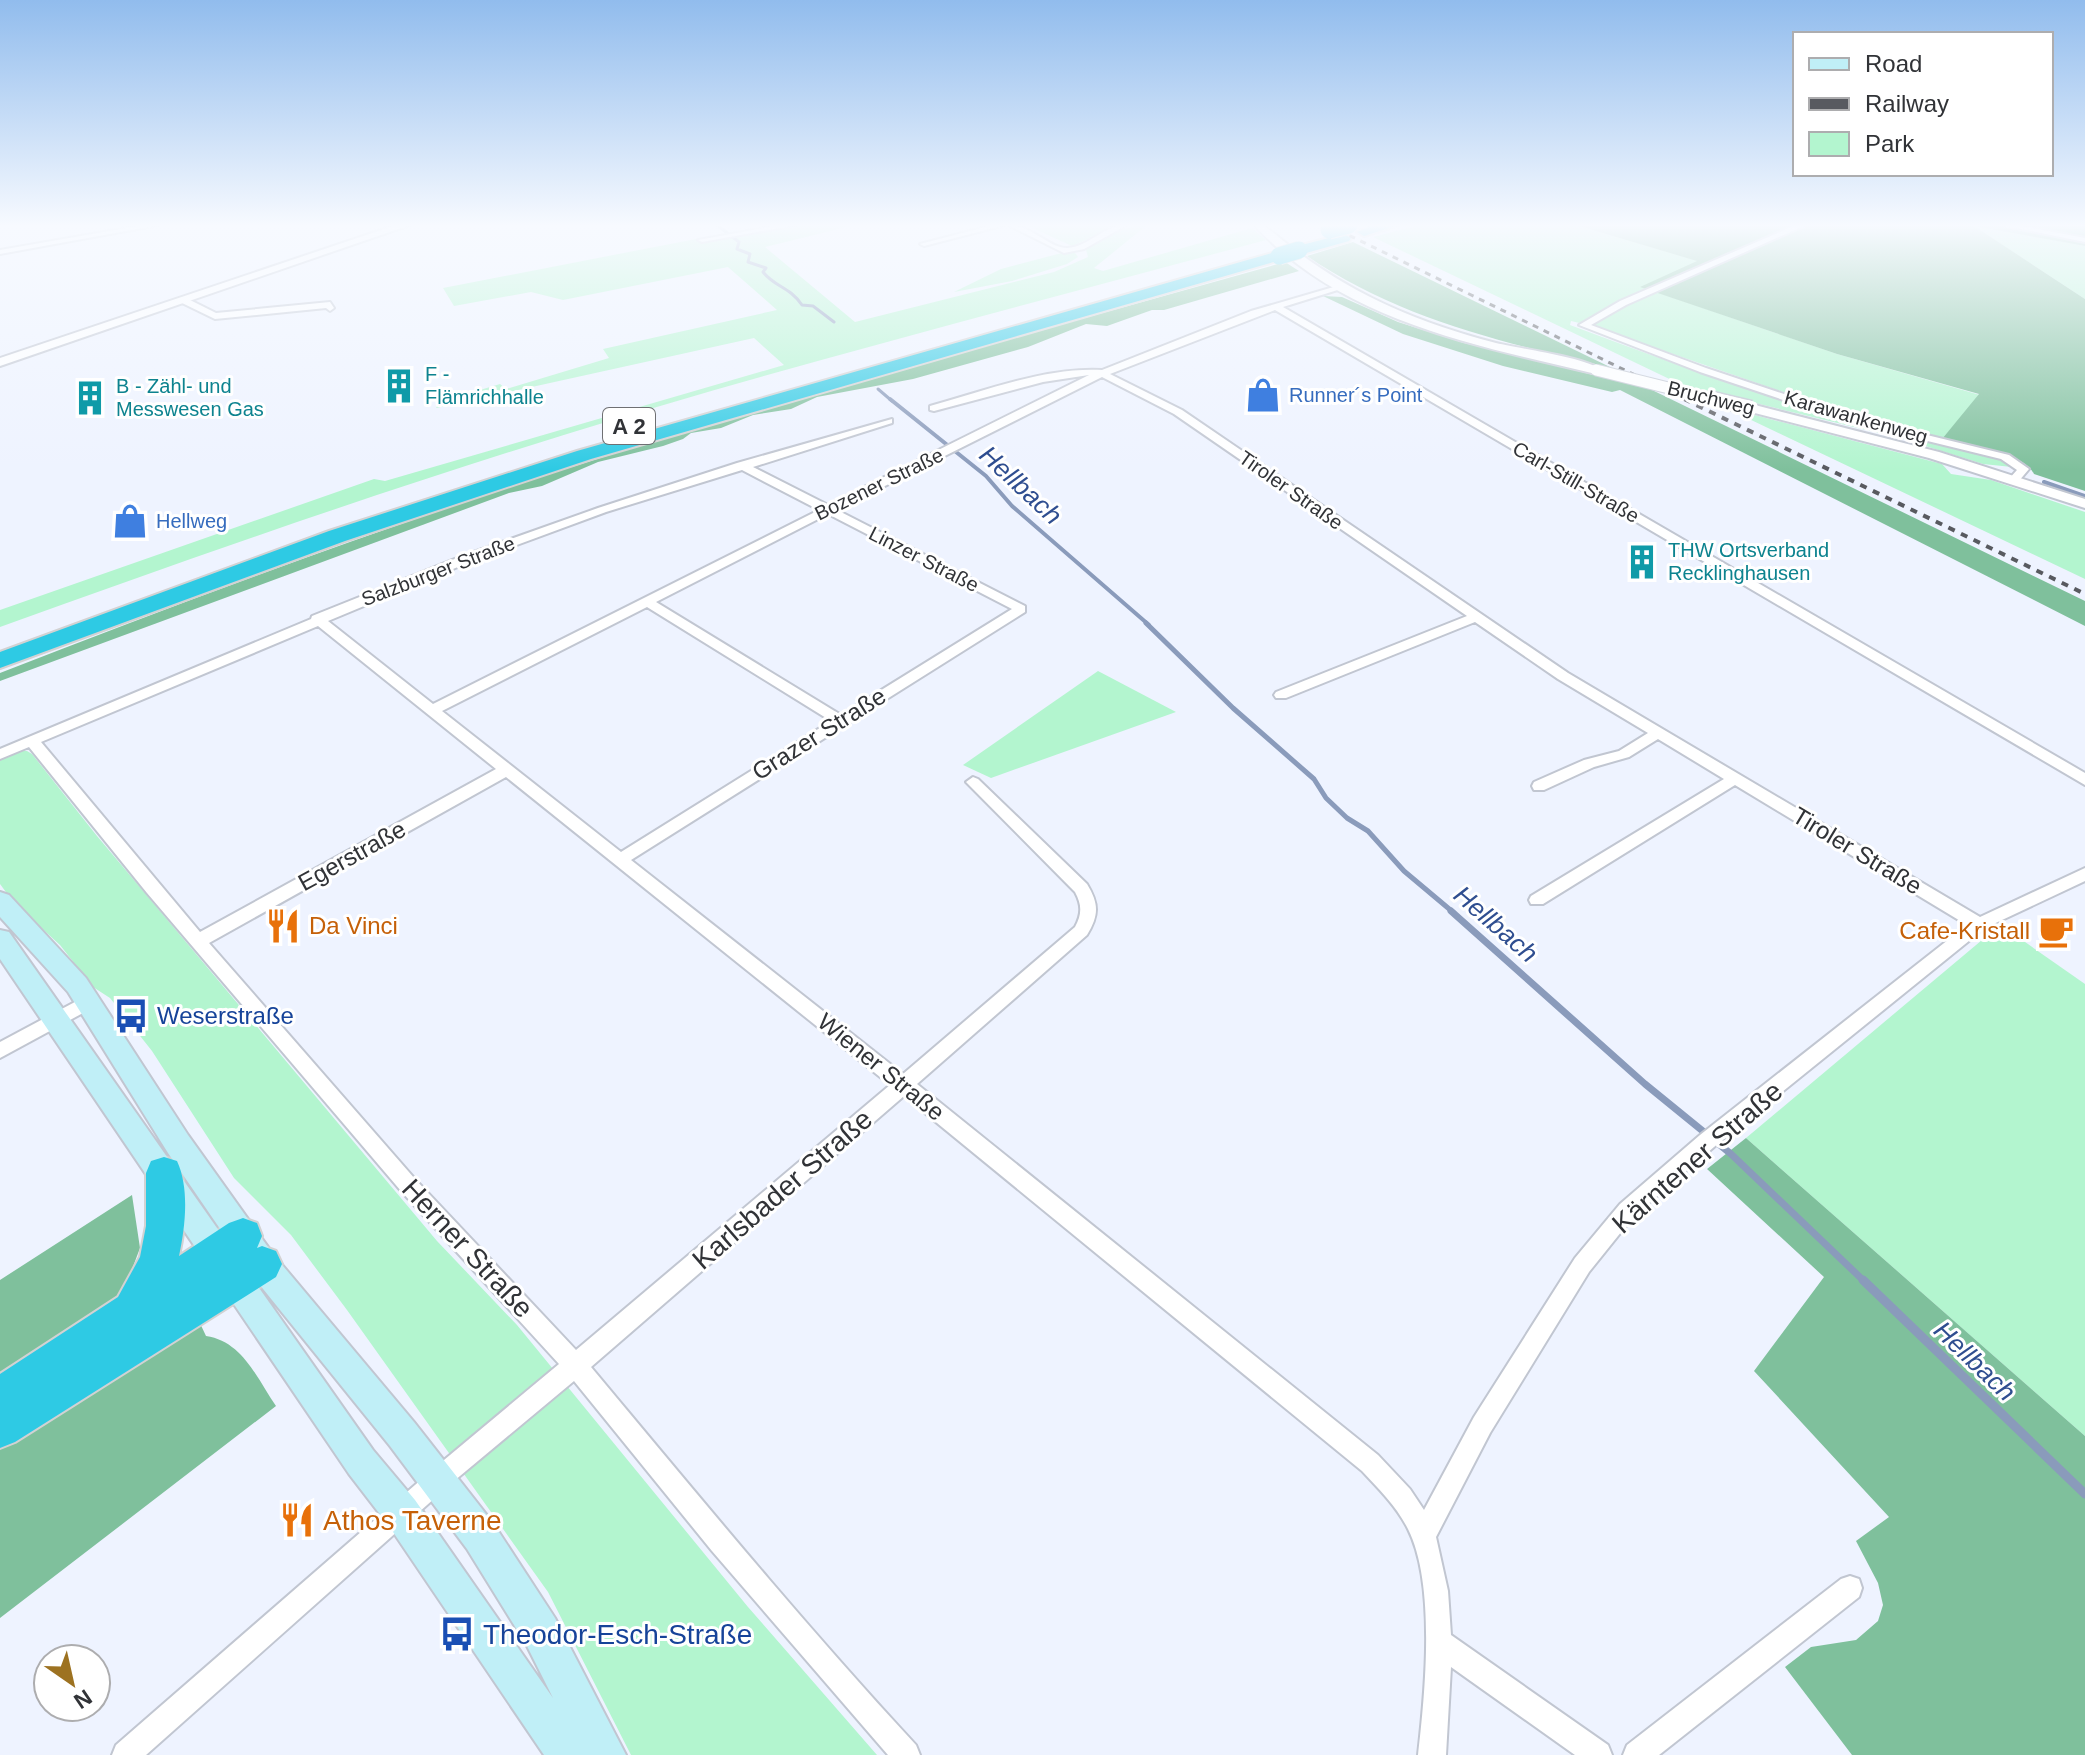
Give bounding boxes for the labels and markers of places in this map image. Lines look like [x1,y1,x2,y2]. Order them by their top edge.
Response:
place label: F - Flämrichhalle [425,363,544,408]
building icon: F - Flämrichhalle [380,367,418,405]
place label: B - Zähl- und Messwesen Gas [116,375,264,420]
shop icon: Runner´s Point [1244,376,1282,414]
building icon: B - Zähl- und Messwesen Gas [71,379,109,417]
place label: Runner´s Point [1289,384,1423,406]
shop icon: Hellweg [111,502,149,540]
place label: Hellweg [156,510,227,532]
place label: THW Ortsverband Recklinghausen [1668,539,1829,584]
building icon: THW Ortsverband Recklinghausen [1623,543,1661,581]
restaurant icon: Da Vinci [264,907,302,945]
place label: Da Vinci [309,912,398,939]
cafe icon: Cafe-Kristall [2037,912,2075,950]
place label: Cafe-Kristall [1899,917,2030,944]
bus stop icon: Weserstraße [112,997,150,1035]
place label: Weserstraße [157,1002,294,1029]
restaurant icon: Athos Taverne [278,1501,316,1539]
place label: Athos Taverne [323,1505,502,1536]
bus stop icon: Theodor-Esch-Straße [438,1615,476,1653]
place label: Theodor-Esch-Straße [483,1619,752,1650]

